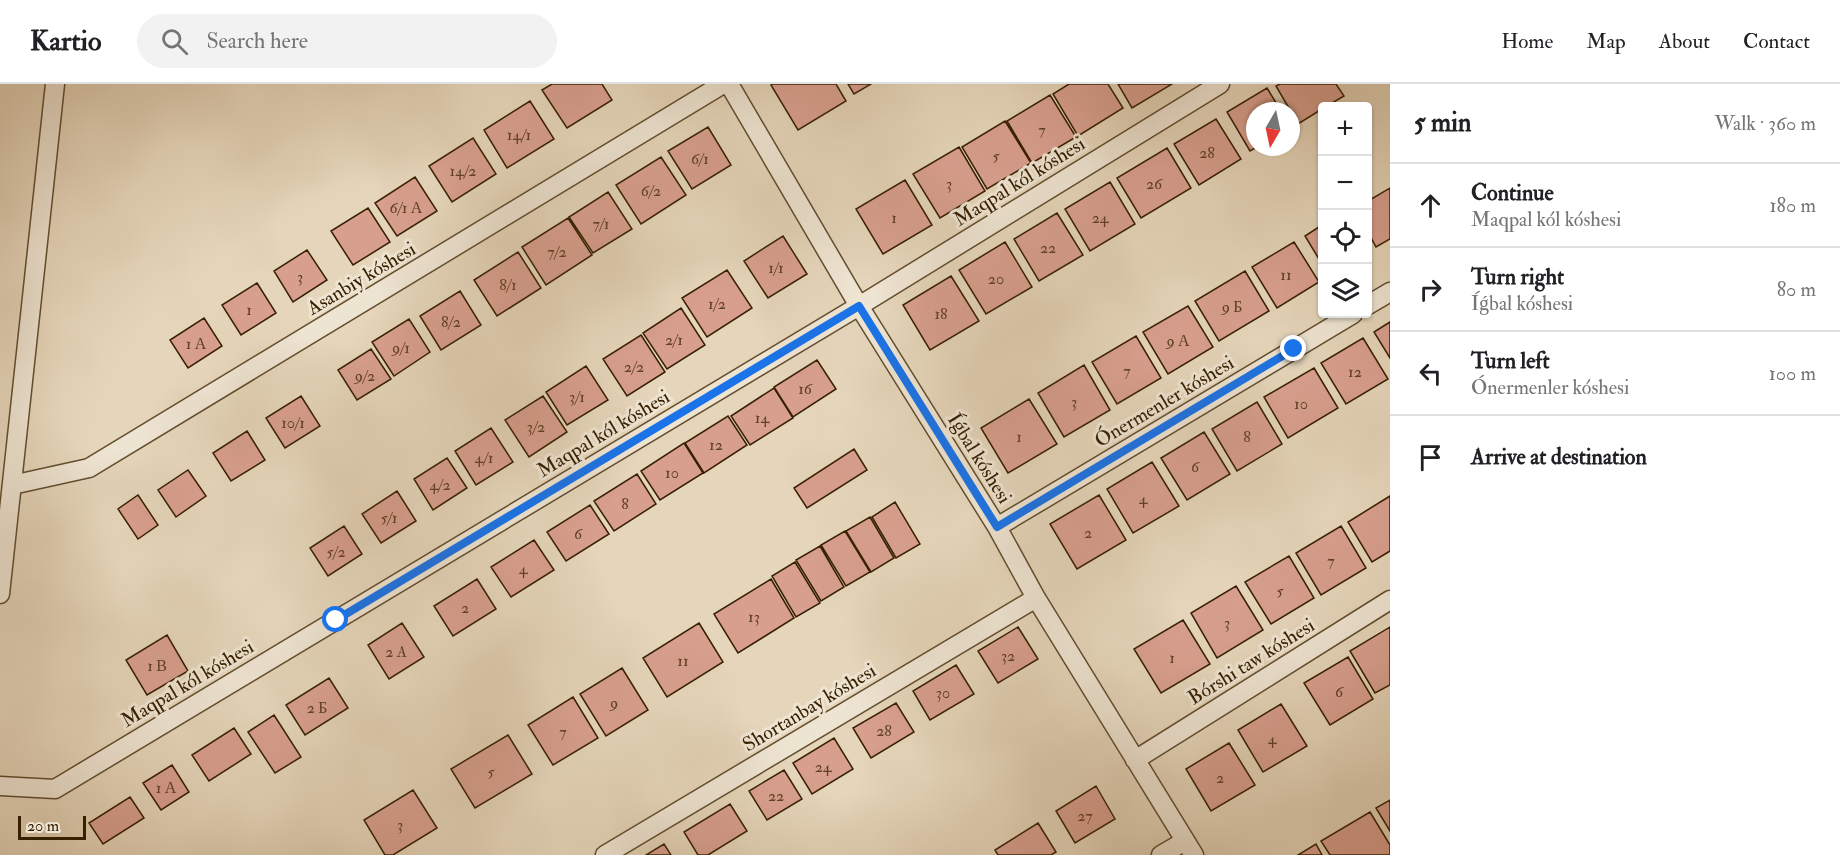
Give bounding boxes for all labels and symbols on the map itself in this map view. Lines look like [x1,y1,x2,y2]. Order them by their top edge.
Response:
north arrow [1246,102,1300,156]
house number: 7 [1038,120,1046,140]
house number: 14/1 [507,125,531,145]
street label: Maqpal kól kóshesi [949,131,1090,233]
house number: 28 [1199,143,1215,163]
house number: 5 [992,146,1000,166]
house number: 6/1 [691,149,709,169]
house number: 14/2 [450,161,476,181]
house number: 3 [946,174,952,194]
house number: 26 [1146,174,1163,194]
house number: 6/2 [641,181,661,201]
house number: 6/1 А [390,198,423,218]
house number: 1 [891,208,897,228]
house number: 24 [1092,208,1110,228]
house number: 7/1 [592,214,610,234]
street label: Asanbiy kóshesi [301,236,420,321]
house number: 22 [1040,238,1056,258]
house number: 7/2 [547,242,567,262]
house number: 1/1 [768,258,784,278]
house number: 11 [1280,265,1292,285]
house number: 3 [297,267,303,287]
house number: 20 [988,269,1004,289]
house number: 8/1 [499,275,517,295]
house number: 1/2 [708,294,726,314]
house number: 9 Б [1221,297,1242,317]
house number: 1 [246,300,252,320]
house number: 18 [934,304,948,324]
house number: 8/2 [441,312,461,332]
house number: 2/1 [665,330,683,350]
house number: 9 А [1165,331,1190,351]
house number: 1 А [186,334,207,354]
route end [1280,335,1306,361]
house number: 9/1 [391,338,410,358]
street label: Ónermenler kóshesi [1089,349,1239,453]
house number: 2/2 [624,357,644,377]
house number: 7 [1123,361,1131,381]
house number: 12 [1348,362,1362,382]
house number: 9/2 [354,366,375,386]
house number: 16 [798,379,813,399]
street label: Maqpal kól kóshesi [532,384,675,484]
house number: 3/1 [569,387,585,407]
house number: 3 [1071,392,1077,412]
house number: 10 [1294,394,1308,414]
house number: 14 [755,408,771,428]
street label: Íǵbal kóshesi [942,408,1018,508]
house number: 10/1 [281,413,305,433]
house number: 3/2 [527,417,545,437]
house number: 1 [1016,427,1022,447]
house number: 8 [1243,427,1251,447]
house number: 12 [709,435,723,455]
house number: 4/1 [475,448,493,468]
house number: 6 [1191,457,1200,477]
house number: 10 [665,463,679,483]
house number: 4/2 [429,475,451,495]
house number: 4 [1139,489,1149,509]
house number: 8 [621,494,629,514]
house number: 5/1 [381,508,397,528]
house number: 2 [1084,523,1092,543]
house number: 6 [574,524,583,544]
house number: 5/2 [326,542,346,562]
house number: 7 [1327,551,1335,571]
house number: 4 [519,559,529,579]
house number: 5 [1276,581,1284,601]
house number: 2 [461,598,469,618]
route start [322,606,348,632]
house number: 13 [748,607,760,627]
street label: Bórshi taw kóshesi [1183,612,1319,710]
house number: 3 [1224,613,1230,633]
street label: Maqpal kól kóshesi [116,634,259,734]
house number: 2 A [385,642,407,662]
house number: 32 [1001,646,1015,666]
house number: 1 [1169,648,1175,668]
house number: 11 [677,651,689,671]
house number: 1 В [147,656,167,676]
street label: Shortanbay kóshesi [738,658,880,757]
house number: 6 [1335,682,1344,702]
house number: 30 [936,683,950,703]
house number: 9 [609,693,618,713]
house number: 2 Б [307,698,327,718]
house number: 28 [876,721,892,741]
house number: 7 [559,722,567,742]
house number: 4 [1268,729,1278,749]
house number: 24 [815,757,833,777]
house number: 5 [487,762,495,782]
house number: 2 [1216,768,1224,788]
house number: 1 А [156,778,177,798]
house number: 22 [768,786,784,806]
house number: 27 [1077,806,1093,826]
scale bar [18,813,86,840]
house number: 3 [397,815,403,835]

